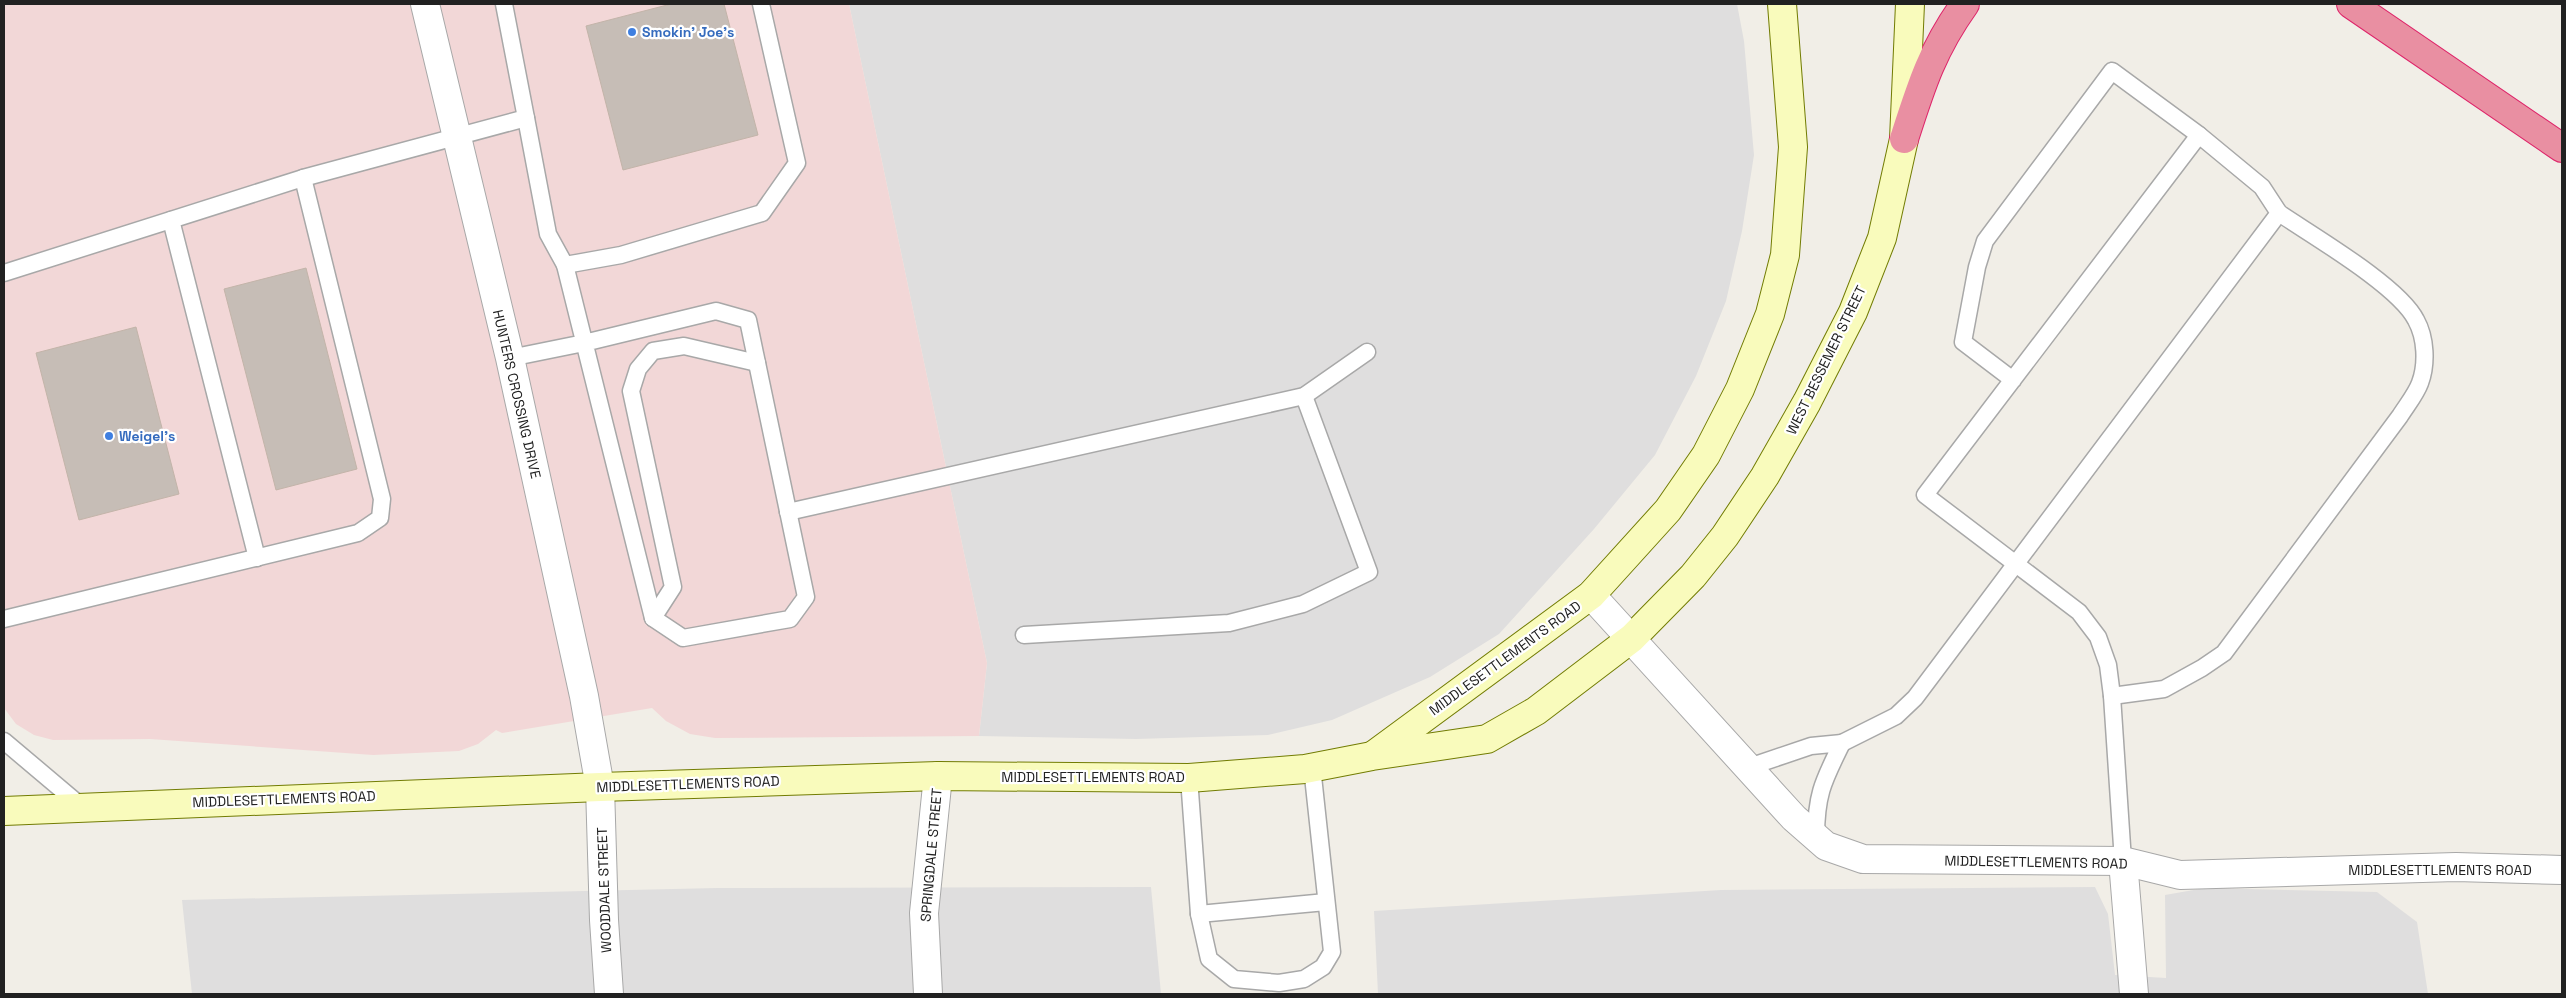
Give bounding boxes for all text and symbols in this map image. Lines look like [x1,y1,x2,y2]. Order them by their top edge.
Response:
place label: Smokin' Joe's [642,23,734,41]
marker: Smokin' Joe's [626,26,638,38]
street label: WEST BESSEMER STREET [1782,283,1870,437]
street label: HUNTERS CROSSING DRIVE [489,308,545,480]
place label: Weigel's [119,427,175,445]
marker: Weigel's [103,430,115,442]
street label: MIDDLESETTLEMENTS ROAD [1426,597,1584,719]
street label: MIDDLESETTLEMENTS ROAD [1001,768,1185,786]
street label: MIDDLESETTLEMENTS ROAD [596,772,780,796]
street label: MIDDLESETTLEMENTS ROAD [192,787,376,811]
street label: SPRINGDALE STREET [916,787,946,923]
street label: WOODDALE STREET [593,827,615,953]
street label: MIDDLESETTLEMENTS ROAD [1944,851,2128,873]
street label: MIDDLESETTLEMENTS ROAD [2348,861,2532,879]

